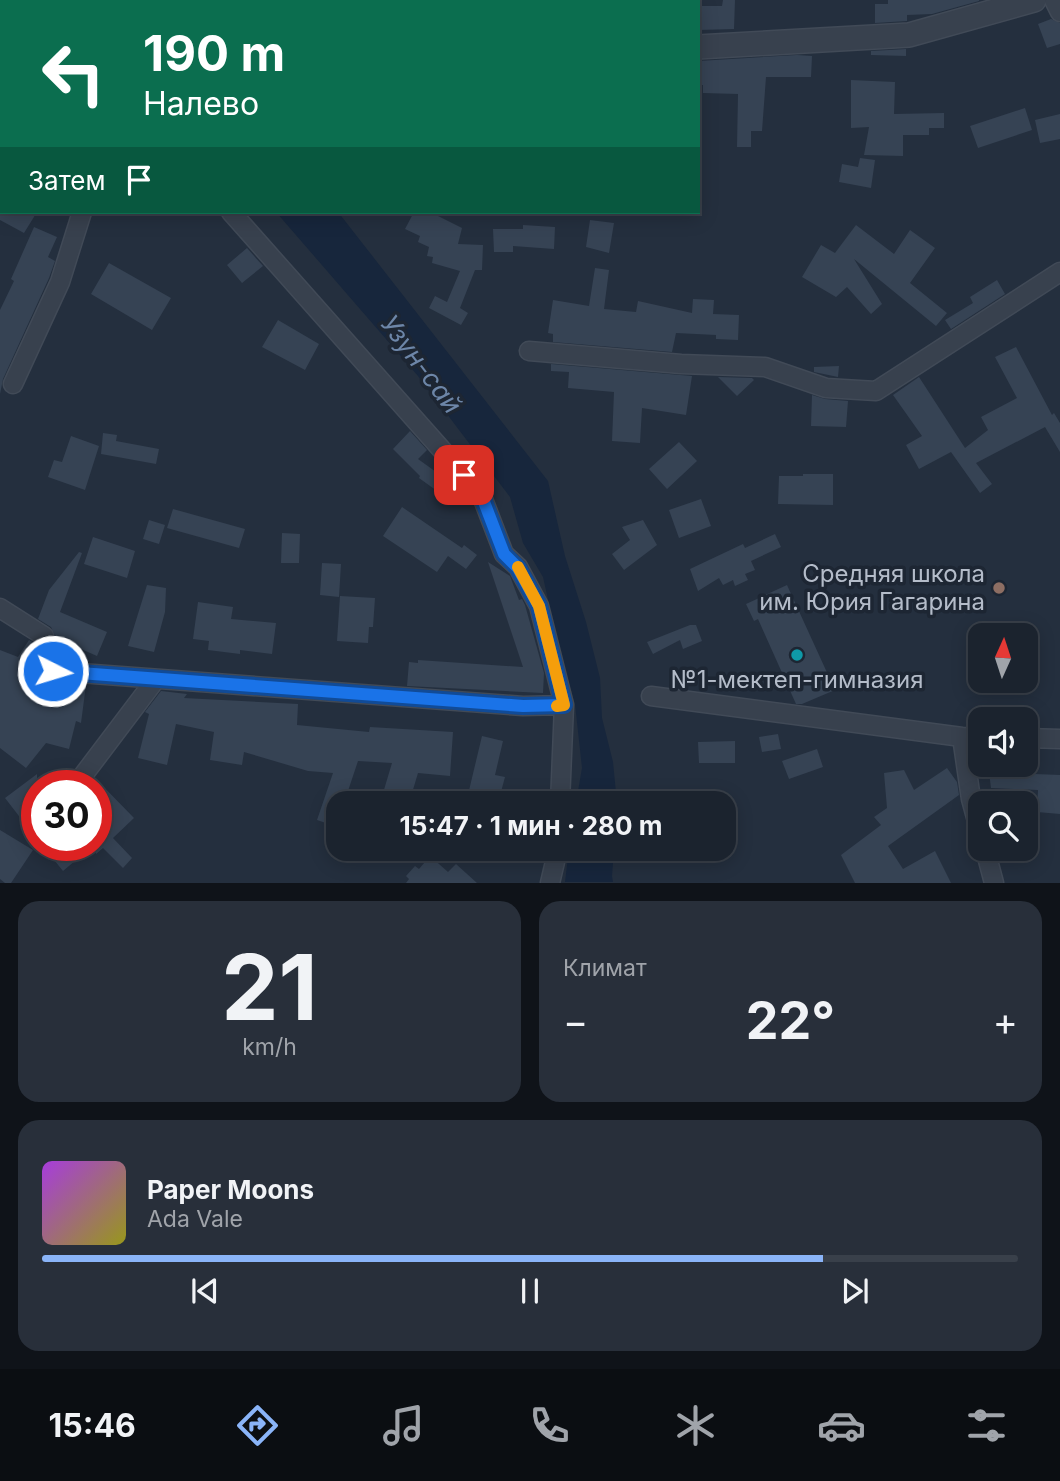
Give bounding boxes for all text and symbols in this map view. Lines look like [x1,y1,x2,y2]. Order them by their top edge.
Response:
text: 190 m [143,24,285,83]
icon: left [28,28,119,119]
text: Налево [143,84,259,123]
icon: arrive [120,161,158,199]
text: Затем [28,165,106,196]
water label: Узун-сай [374,308,468,419]
pin [434,445,494,505]
icon: arrive [445,456,483,494]
place label: Средняя школа им. Юрия Гагарина [759,559,985,616]
marker: Средняя школа им. Юрия Гагарина [991,580,1007,596]
north arrow [968,623,1038,693]
map controls [968,623,1038,861]
position arrow [16,634,90,708]
marker: №1-мектеп-гимназия [789,647,805,663]
place label: №1-мектеп-гимназия [671,665,923,694]
button: sound [968,707,1038,777]
speed limit sign: 30 [21,770,112,861]
button: search [968,791,1038,861]
text: 15:47 · 1 мин · 280 m [400,810,662,841]
text: 21 [221,932,318,1042]
text: Климат [563,954,647,982]
text: 22° [746,989,835,1052]
text: − [563,998,588,1044]
text: + [993,998,1018,1044]
text: km/h [242,1033,297,1061]
text: Paper Moons [147,1174,314,1205]
text: Ada Vale [147,1205,243,1233]
icon: previous [186,1272,224,1310]
icon: pause [511,1272,549,1310]
icon: next [836,1272,874,1310]
icon: directions [233,1401,282,1450]
icon: music [379,1401,428,1450]
icon: phone [525,1401,574,1450]
icon: climate [671,1401,720,1450]
icon: car [817,1401,866,1450]
icon: filters [962,1401,1011,1450]
text: 15:46 [48,1406,136,1445]

